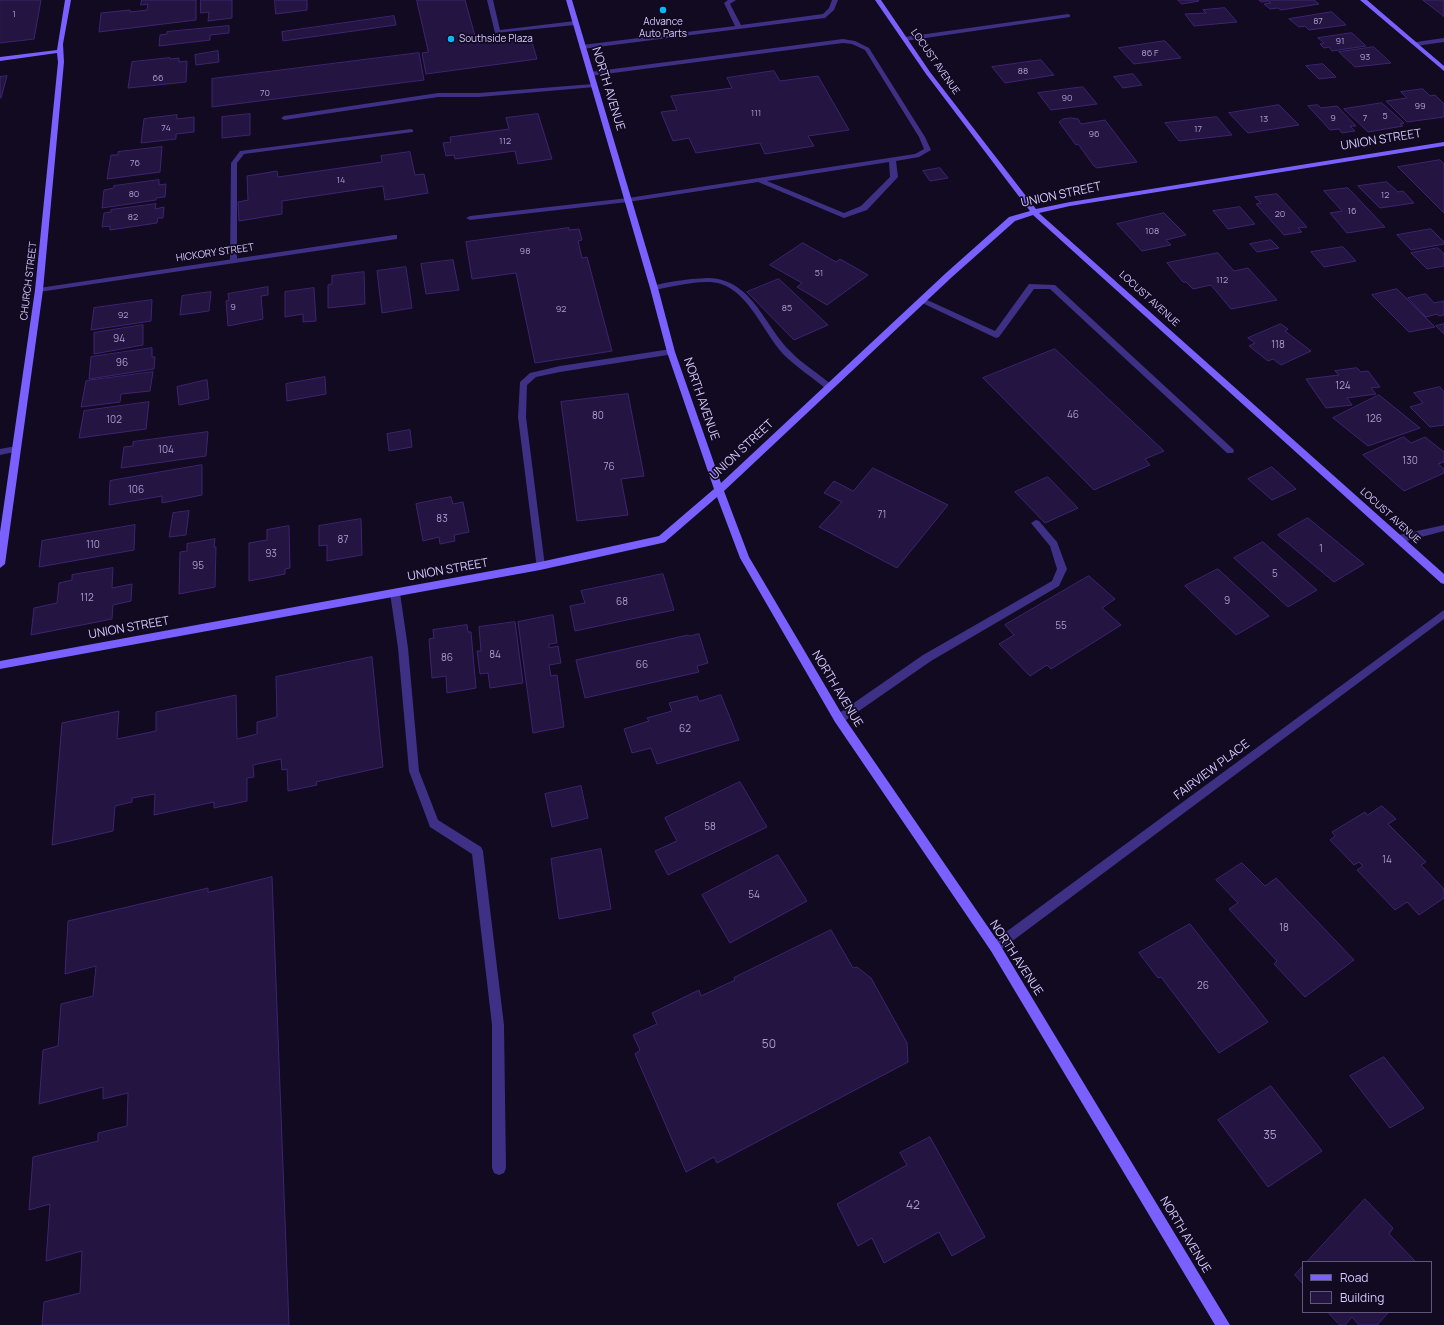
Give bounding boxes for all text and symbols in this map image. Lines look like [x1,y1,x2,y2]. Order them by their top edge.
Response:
marker: Advance Auto Parts [658,5,668,15]
house number: 1 [12,9,16,19]
place label: Advance Auto Parts [639,16,687,40]
house number: 87 [1313,16,1323,26]
street label: LOCUST AVENUE [908,27,962,97]
place label: Southside Plaza [459,33,533,45]
marker: Southside Plaza [446,34,456,44]
house number: 91 [1335,36,1345,46]
street label: NORTH AVENUE [588,46,628,132]
house number: 86 F [1141,48,1159,58]
house number: 93 [1360,52,1370,62]
house number: 88 [1018,66,1028,76]
house number: 66 [152,73,164,83]
house number: 70 [260,88,270,98]
house number: 90 [1061,93,1073,103]
house number: 99 [1414,101,1426,111]
house number: 111 [751,108,761,118]
house number: 5 [1382,111,1388,121]
house number: 9 [1330,113,1336,123]
house number: 7 [1363,113,1367,123]
house number: 13 [1260,114,1268,124]
house number: 74 [161,123,171,133]
house number: 17 [1194,124,1202,134]
street label: UNION STREET [1340,126,1422,154]
house number: 96 [1088,129,1100,139]
house number: 112 [499,136,511,146]
house number: 76 [130,158,140,168]
house number: 14 [337,175,345,185]
street label: UNION STREET [1020,179,1102,211]
house number: 80 [129,189,139,199]
house number: 12 [1381,190,1389,200]
house number: 16 [1347,206,1357,216]
house number: 20 [1275,209,1285,219]
house number: 82 [128,212,138,222]
house number: 108 [1145,226,1159,236]
street label: CHURCH STREET [18,241,40,321]
street label: HICKORY STREET [175,242,255,264]
house number: 98 [520,246,530,256]
house number: 51 [815,268,823,278]
street label: LOCUST AVENUE [1116,269,1182,329]
house number: 112 [1216,275,1228,285]
house number: 9 [230,302,236,312]
house number: 85 [782,303,792,313]
house number: 92 [556,304,566,314]
house number: 92 [118,310,128,320]
house number: 94 [113,333,125,345]
house number: 118 [1271,339,1285,351]
street label: NORTH AVENUE [680,356,722,442]
house number: 96 [116,357,128,369]
house number: 124 [1335,380,1351,392]
house number: 46 [1067,409,1079,421]
house number: 80 [592,410,604,422]
house number: 126 [1366,413,1382,425]
house number: 102 [106,414,122,426]
street label: UNION STREET [707,417,777,483]
house number: 104 [158,444,174,456]
house number: 130 [1402,455,1418,467]
house number: 76 [603,461,615,473]
house number: 106 [128,484,144,496]
street label: LOCUST AVENUE [1357,486,1423,546]
house number: 71 [878,509,886,521]
house number: 83 [436,513,448,525]
house number: 87 [338,534,348,546]
house number: 110 [86,539,100,551]
house number: 1 [1319,543,1323,555]
house number: 93 [265,548,277,560]
street label: UNION STREET [407,556,489,584]
house number: 95 [192,560,204,572]
house number: 5 [1272,568,1278,580]
house number: 112 [80,592,94,604]
house number: 9 [1224,595,1230,607]
house number: 68 [616,596,628,608]
street label: UNION STREET [88,614,170,642]
house number: 55 [1055,620,1067,632]
street label: NORTH AVENUE [809,648,865,730]
house number: 84 [489,649,501,661]
house number: 86 [441,652,453,664]
house number: 66 [636,659,648,671]
house number: 62 [679,723,691,735]
street label: FAIRVIEW PLACE [1172,737,1252,803]
house number: 58 [704,821,716,833]
house number: 14 [1382,854,1392,866]
house number: 54 [748,889,760,901]
street label: NORTH AVENUE [986,918,1046,998]
house number: 18 [1279,922,1289,934]
house number: 26 [1197,980,1209,992]
house number: 50 [762,1038,776,1052]
house number: 35 [1263,1129,1277,1143]
street label: NORTH AVENUE [1157,1194,1213,1276]
house number: 42 [906,1199,920,1213]
legend [1302,1261,1432,1313]
text: Road [1340,1269,1368,1286]
text: Building [1340,1289,1384,1306]

